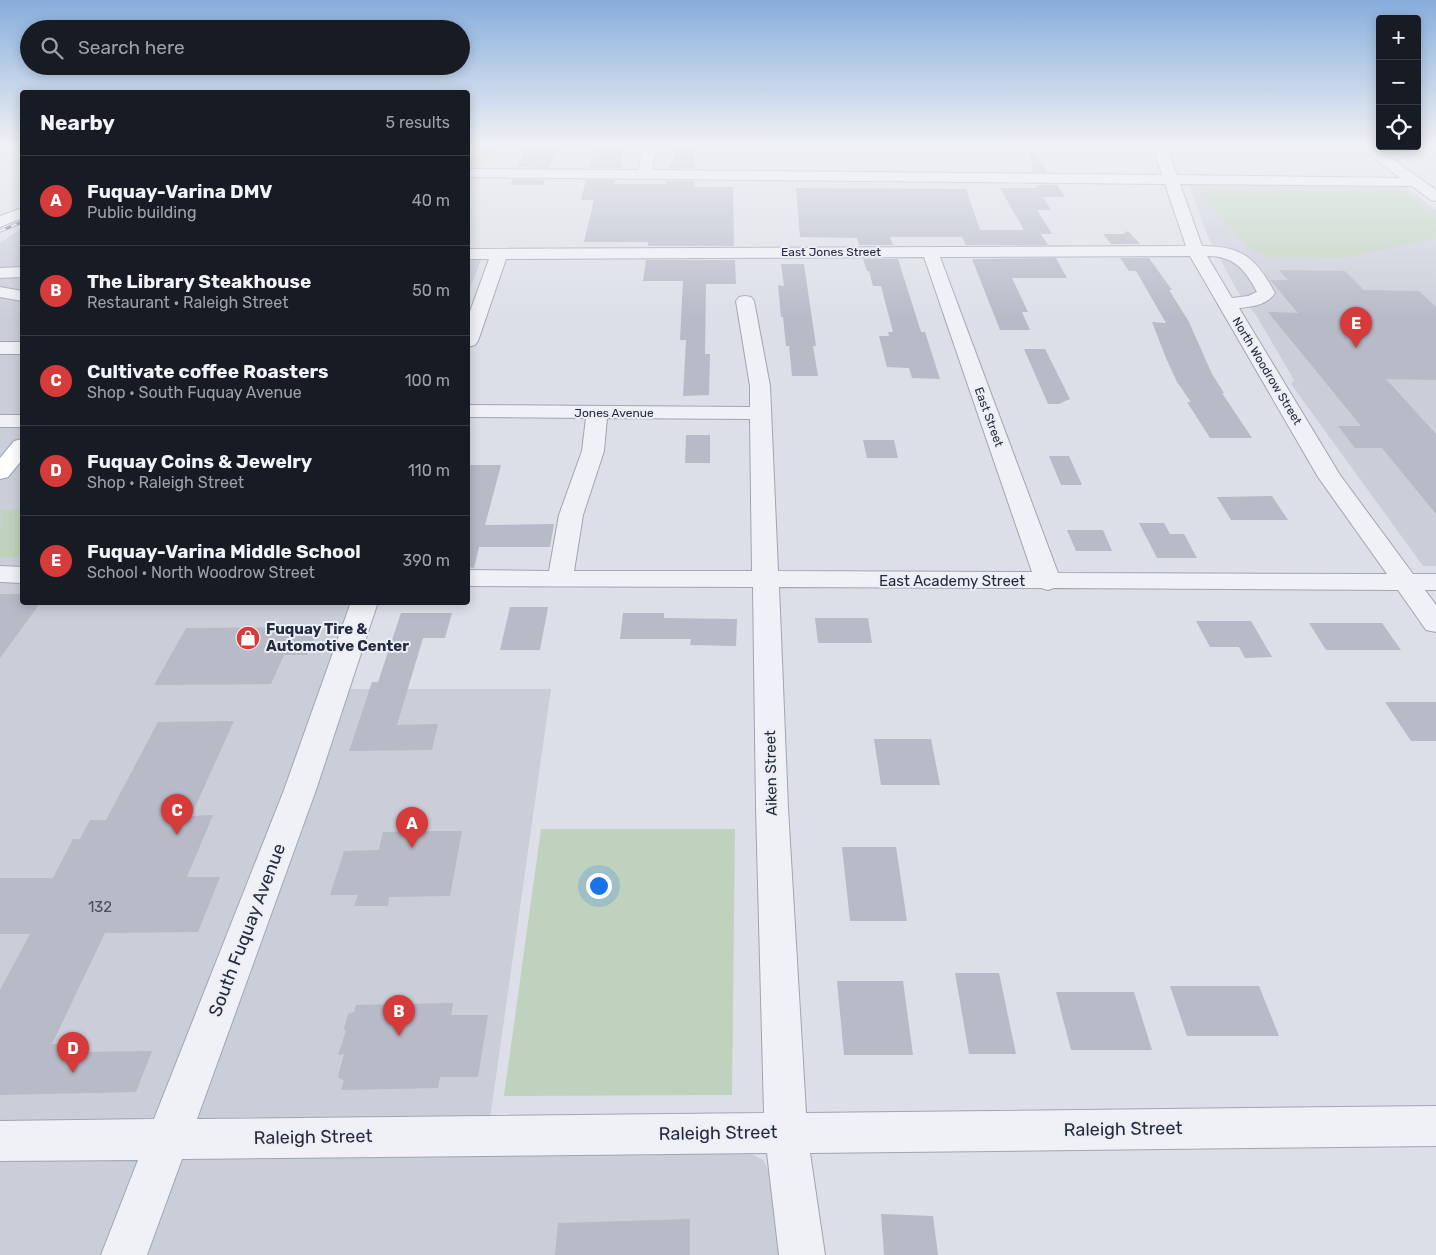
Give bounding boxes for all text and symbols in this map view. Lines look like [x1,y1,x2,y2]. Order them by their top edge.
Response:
map controls [1376,15,1421,150]
button: + [1376,15,1421,60]
search box [20,20,470,75]
icon: search [38,34,66,62]
text: Search here [78,36,185,59]
button: − [1376,60,1421,105]
button: locate [1376,105,1421,150]
text: Nearby [40,110,115,135]
text: 5 results [386,113,450,132]
text: Fuquay-Varina DMV [87,180,273,203]
text: A [50,191,62,210]
text: 40 m [412,191,450,210]
text: Public building [87,203,197,222]
street label: East Jones Street [781,245,881,259]
text: The Library Steakhouse [87,270,311,293]
text: B [50,281,62,300]
text: 50 m [412,281,450,300]
text: Restaurant · Raleigh Street [87,293,288,312]
pin: E [1340,307,1372,348]
street label: North Woodrow Street [1229,315,1305,428]
text: Cultivate coffee Roasters [87,360,329,383]
text: C [50,371,62,390]
text: 100 m [405,371,450,390]
text: Shop · South Fuquay Avenue [87,383,302,402]
street label: East Street [972,385,1006,449]
street label: Jones Avenue [574,406,654,420]
text: Fuquay Coins & Jewelry [87,450,312,473]
text: D [50,461,62,480]
text: 110 m [408,461,450,480]
text: Shop · Raleigh Street [87,473,244,492]
text: Fuquay-Varina Middle School [87,540,361,563]
text: E [51,551,61,570]
text: 390 m [403,551,450,570]
text: School · North Woodrow Street [87,563,315,582]
street label: East Academy Street [879,572,1025,590]
place label: Fuquay Tire & Automotive Center [266,620,409,655]
shop icon: Fuquay Tire & Automotive Center [235,625,261,651]
street label: Aiken Street [761,730,781,816]
pin: C [161,794,193,835]
pin: A [396,807,428,848]
street label: South Fuquay Avenue [204,840,290,1020]
your location [586,873,612,899]
house number: 132 [88,898,112,916]
pin: B [383,995,415,1036]
pin: D [57,1032,89,1073]
street label: Raleigh Street [1063,1117,1183,1141]
street label: Raleigh Street [658,1121,778,1145]
street label: Raleigh Street [253,1125,373,1149]

